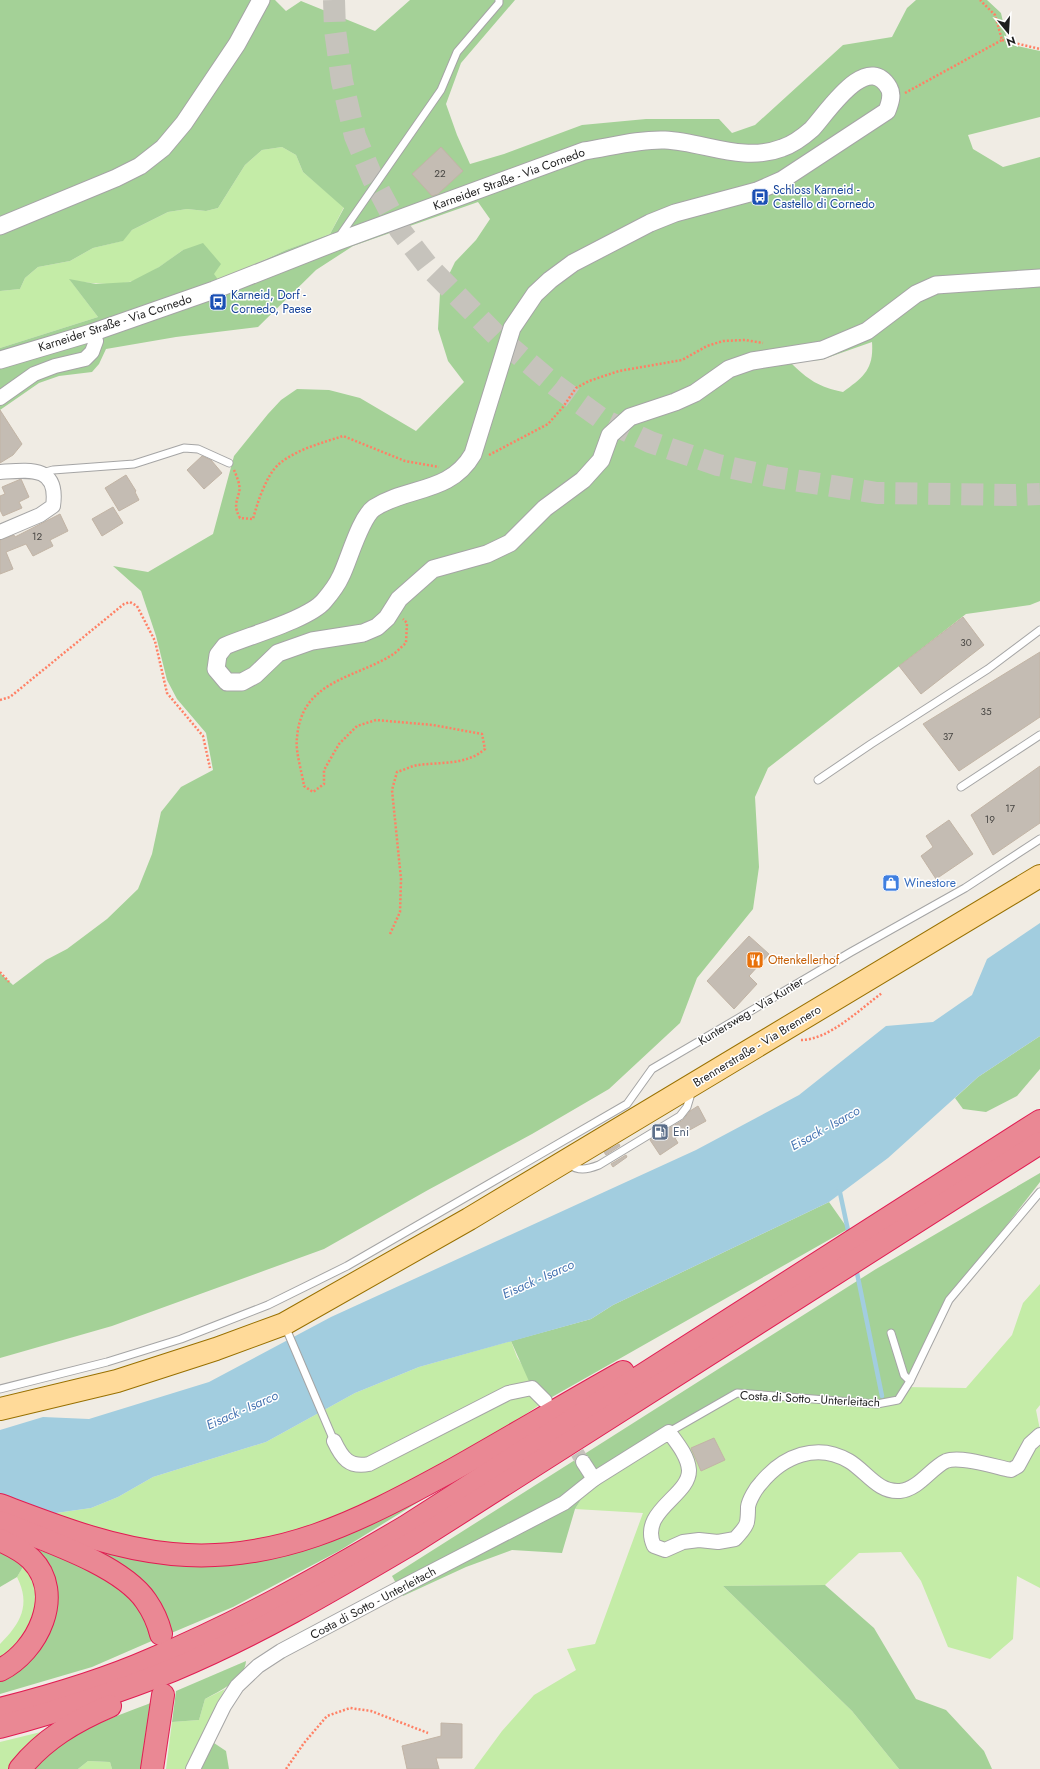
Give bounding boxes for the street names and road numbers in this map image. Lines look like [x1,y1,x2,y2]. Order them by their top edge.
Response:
street label: Karneider Straße - Via Cornedo [431,143,588,215]
street label: Karneider Straße - Via Cornedo [36,290,194,356]
street label: Kuntersweg - Via Kunter [695,972,808,1050]
street label: Brennerstraße - Via Brennero [690,1000,825,1091]
street label: Costa di Sotto - Unterleitach [739,1386,881,1412]
street label: Costa di Sotto - Unterleitach [307,1562,439,1644]

